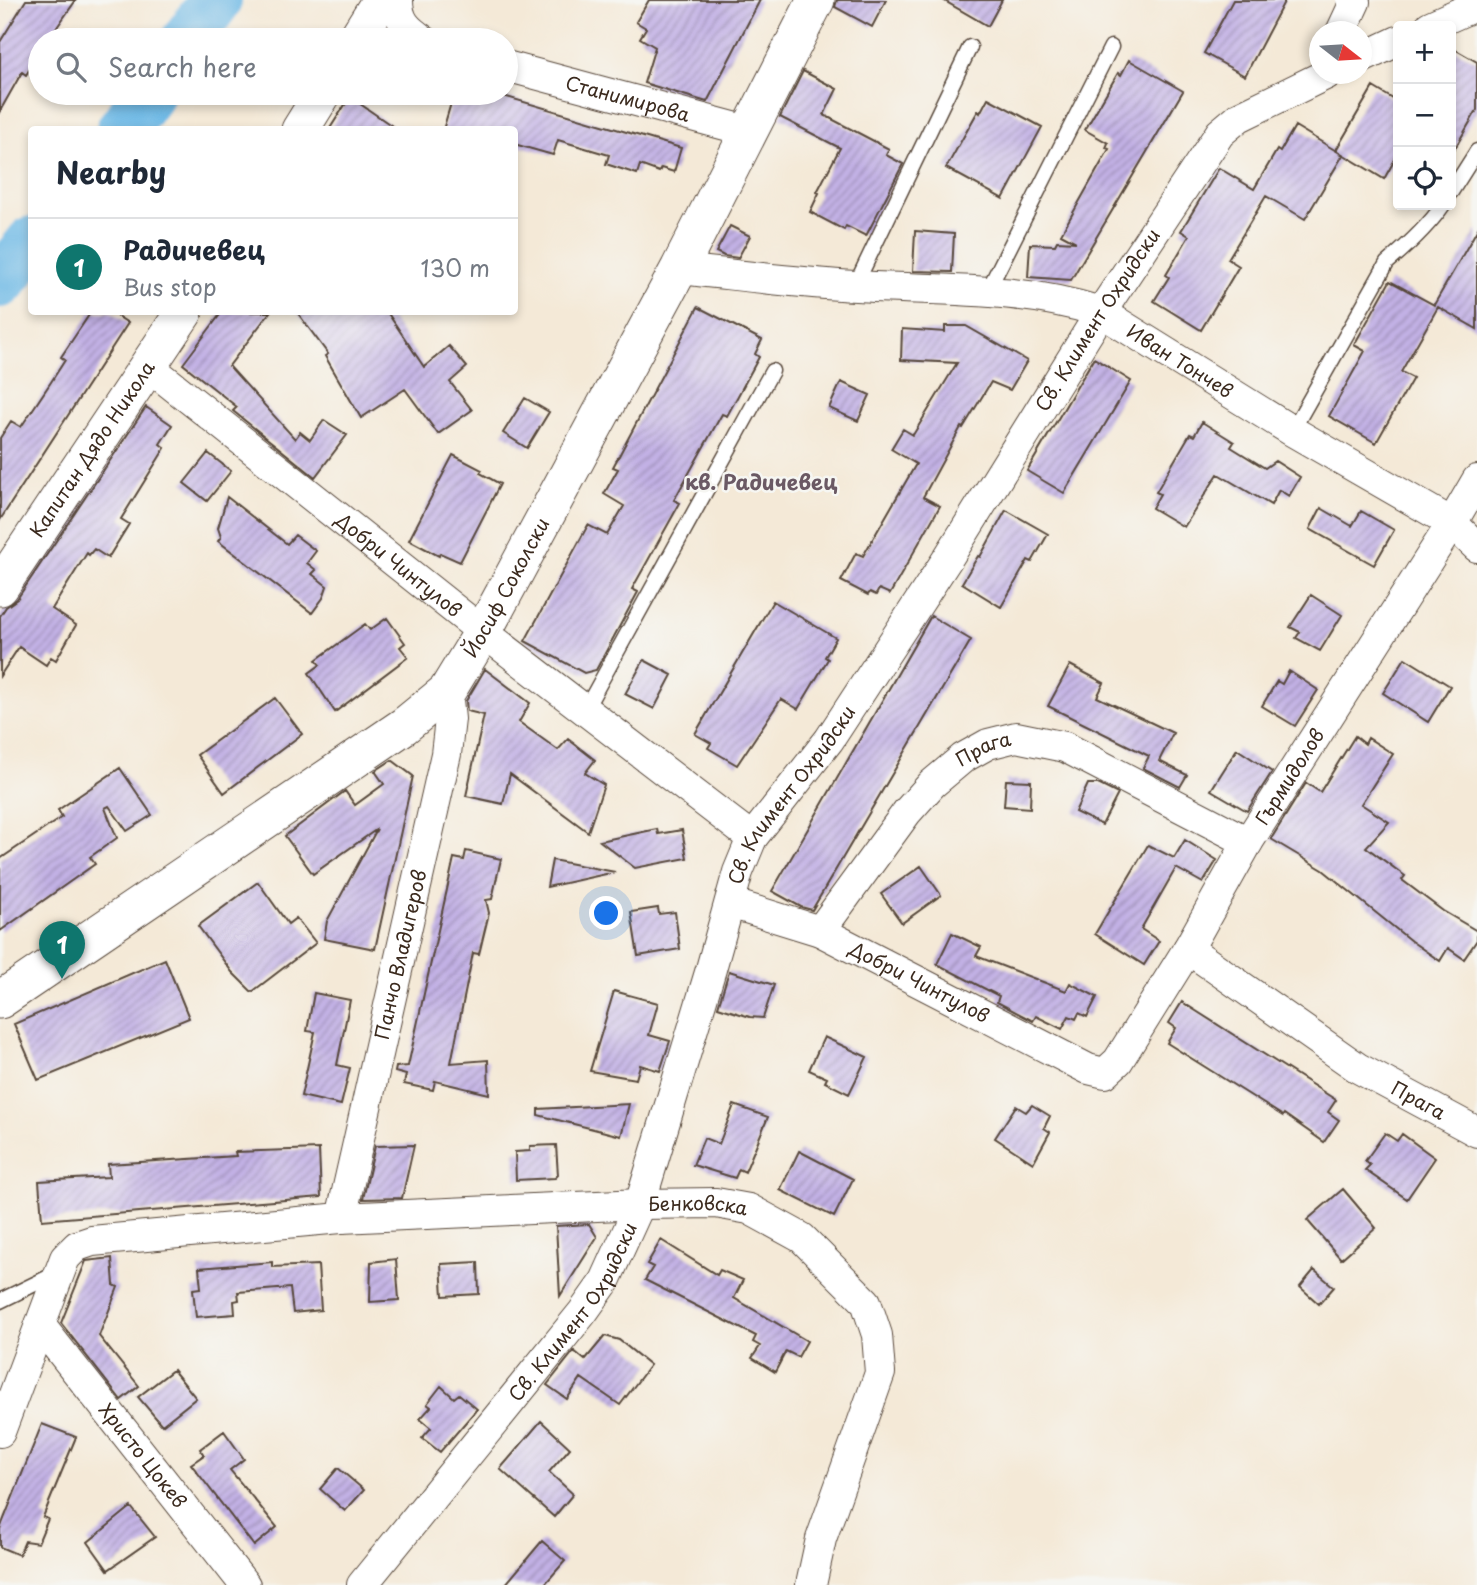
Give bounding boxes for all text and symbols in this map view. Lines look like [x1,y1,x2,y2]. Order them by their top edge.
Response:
north arrow [1309,21,1372,84]
map controls [1393,21,1456,210]
button: + [1393,21,1456,84]
search box [28,28,518,105]
text: Search here [108,47,257,86]
icon: search [52,48,90,86]
street label: Станимирова [563,68,693,128]
button: − [1393,84,1456,147]
button: locate [1393,147,1456,210]
text: Nearby [56,149,166,194]
street label: Св. Климент Охридски [1028,222,1166,416]
text: Радичевец [123,230,265,269]
text: 1 [74,250,85,285]
text: 130 m [420,250,490,285]
text: Bus stop [123,269,217,304]
street label: Иван Тончев [1122,317,1239,404]
street label: Капитан Дядо Никола [22,355,161,542]
district label: кв. Радичевец [685,465,838,497]
street label: Добри Чинтулов [329,505,468,623]
street label: Йосиф Соколски [456,512,555,662]
street label: Св. Климент Охридски [720,699,861,887]
street label: Гърмидолов [1247,722,1330,830]
street label: Прага [950,724,1014,773]
street label: Панчо Владигеров [367,867,432,1042]
your location [589,896,623,930]
pin: 1 [39,921,85,979]
street label: Добри Чинтулов [844,933,995,1029]
street label: Прага [1387,1073,1451,1126]
street label: Бенковска [648,1188,750,1222]
street label: Св. Климент Охридски [501,1218,643,1407]
street label: Христо Цокев [93,1396,194,1513]

